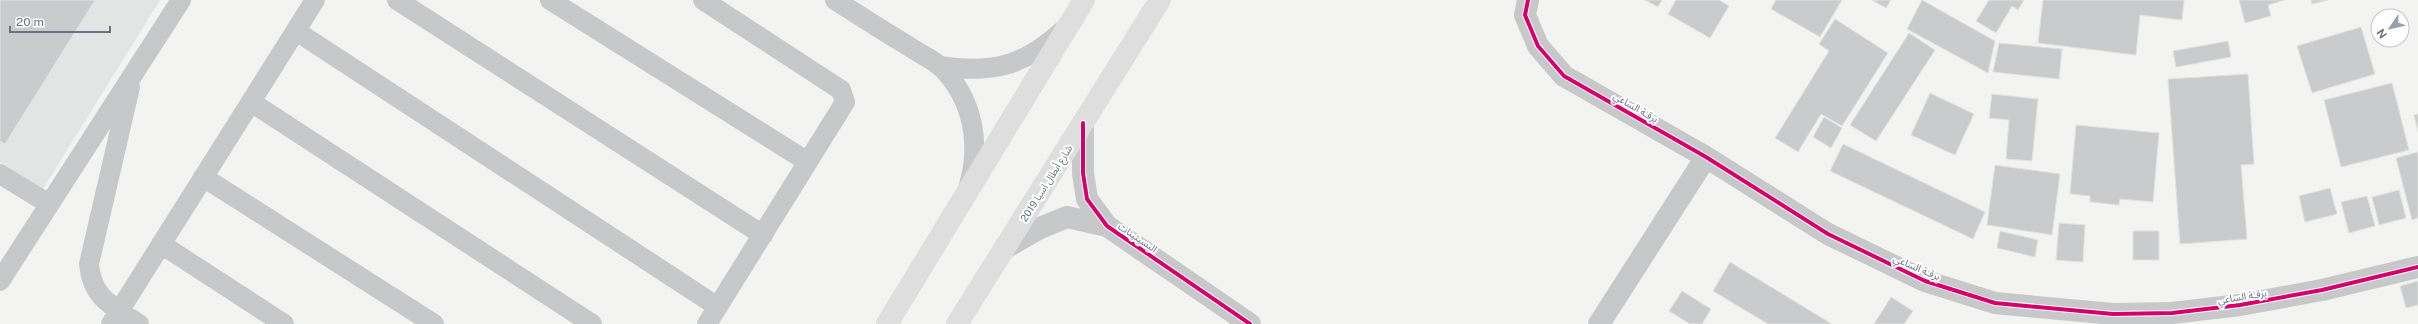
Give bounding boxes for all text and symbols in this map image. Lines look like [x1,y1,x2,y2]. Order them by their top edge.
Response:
scale bar [10,8,110,34]
north arrow [2370,8,2410,48]
text: 20 m [16,15,44,29]
text: N [2374,27,2389,41]
street label: برقـة الساعي [1610,89,1661,127]
street label: شارع أبطال اسيا 2019 [1018,142,1076,225]
street label: البسيتينات [1116,220,1160,254]
street label: برقـة الساعي [1891,252,1942,284]
street label: برقـة الساعي [2217,286,2268,308]

